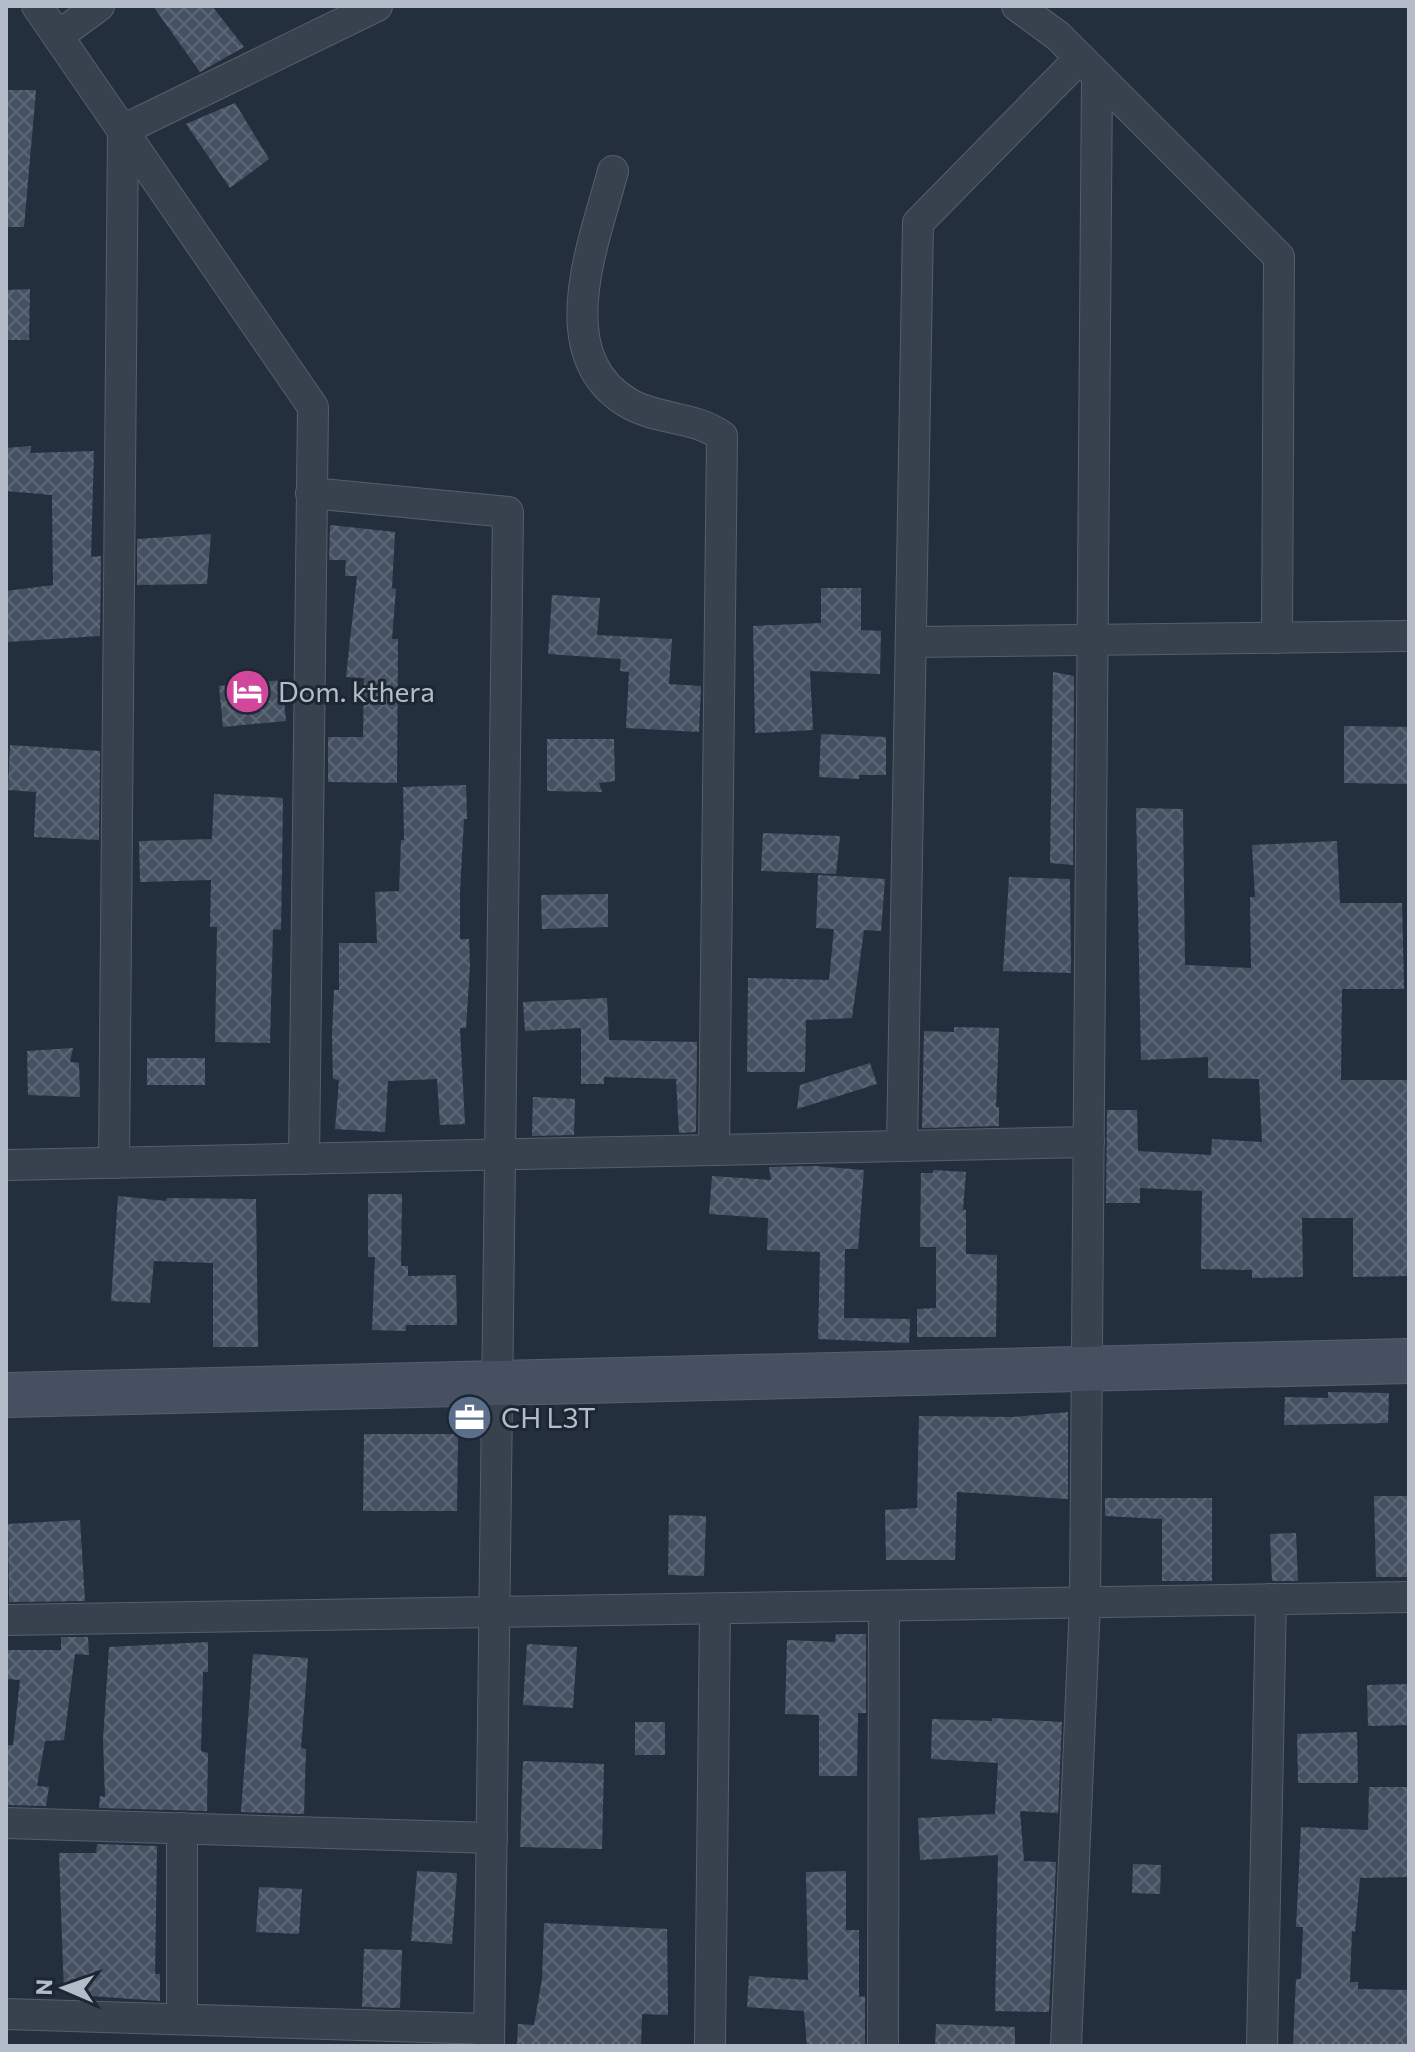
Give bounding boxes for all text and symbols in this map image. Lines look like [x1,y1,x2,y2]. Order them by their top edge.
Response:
hotel icon: Dom. kthera [223,668,271,716]
place label: Dom. kthera [278,674,435,708]
office icon: CH L3T [446,1394,494,1442]
place label: CH L3T [501,1400,596,1434]
north arrow [24,1948,104,2028]
text: N [30,1979,57,1996]

